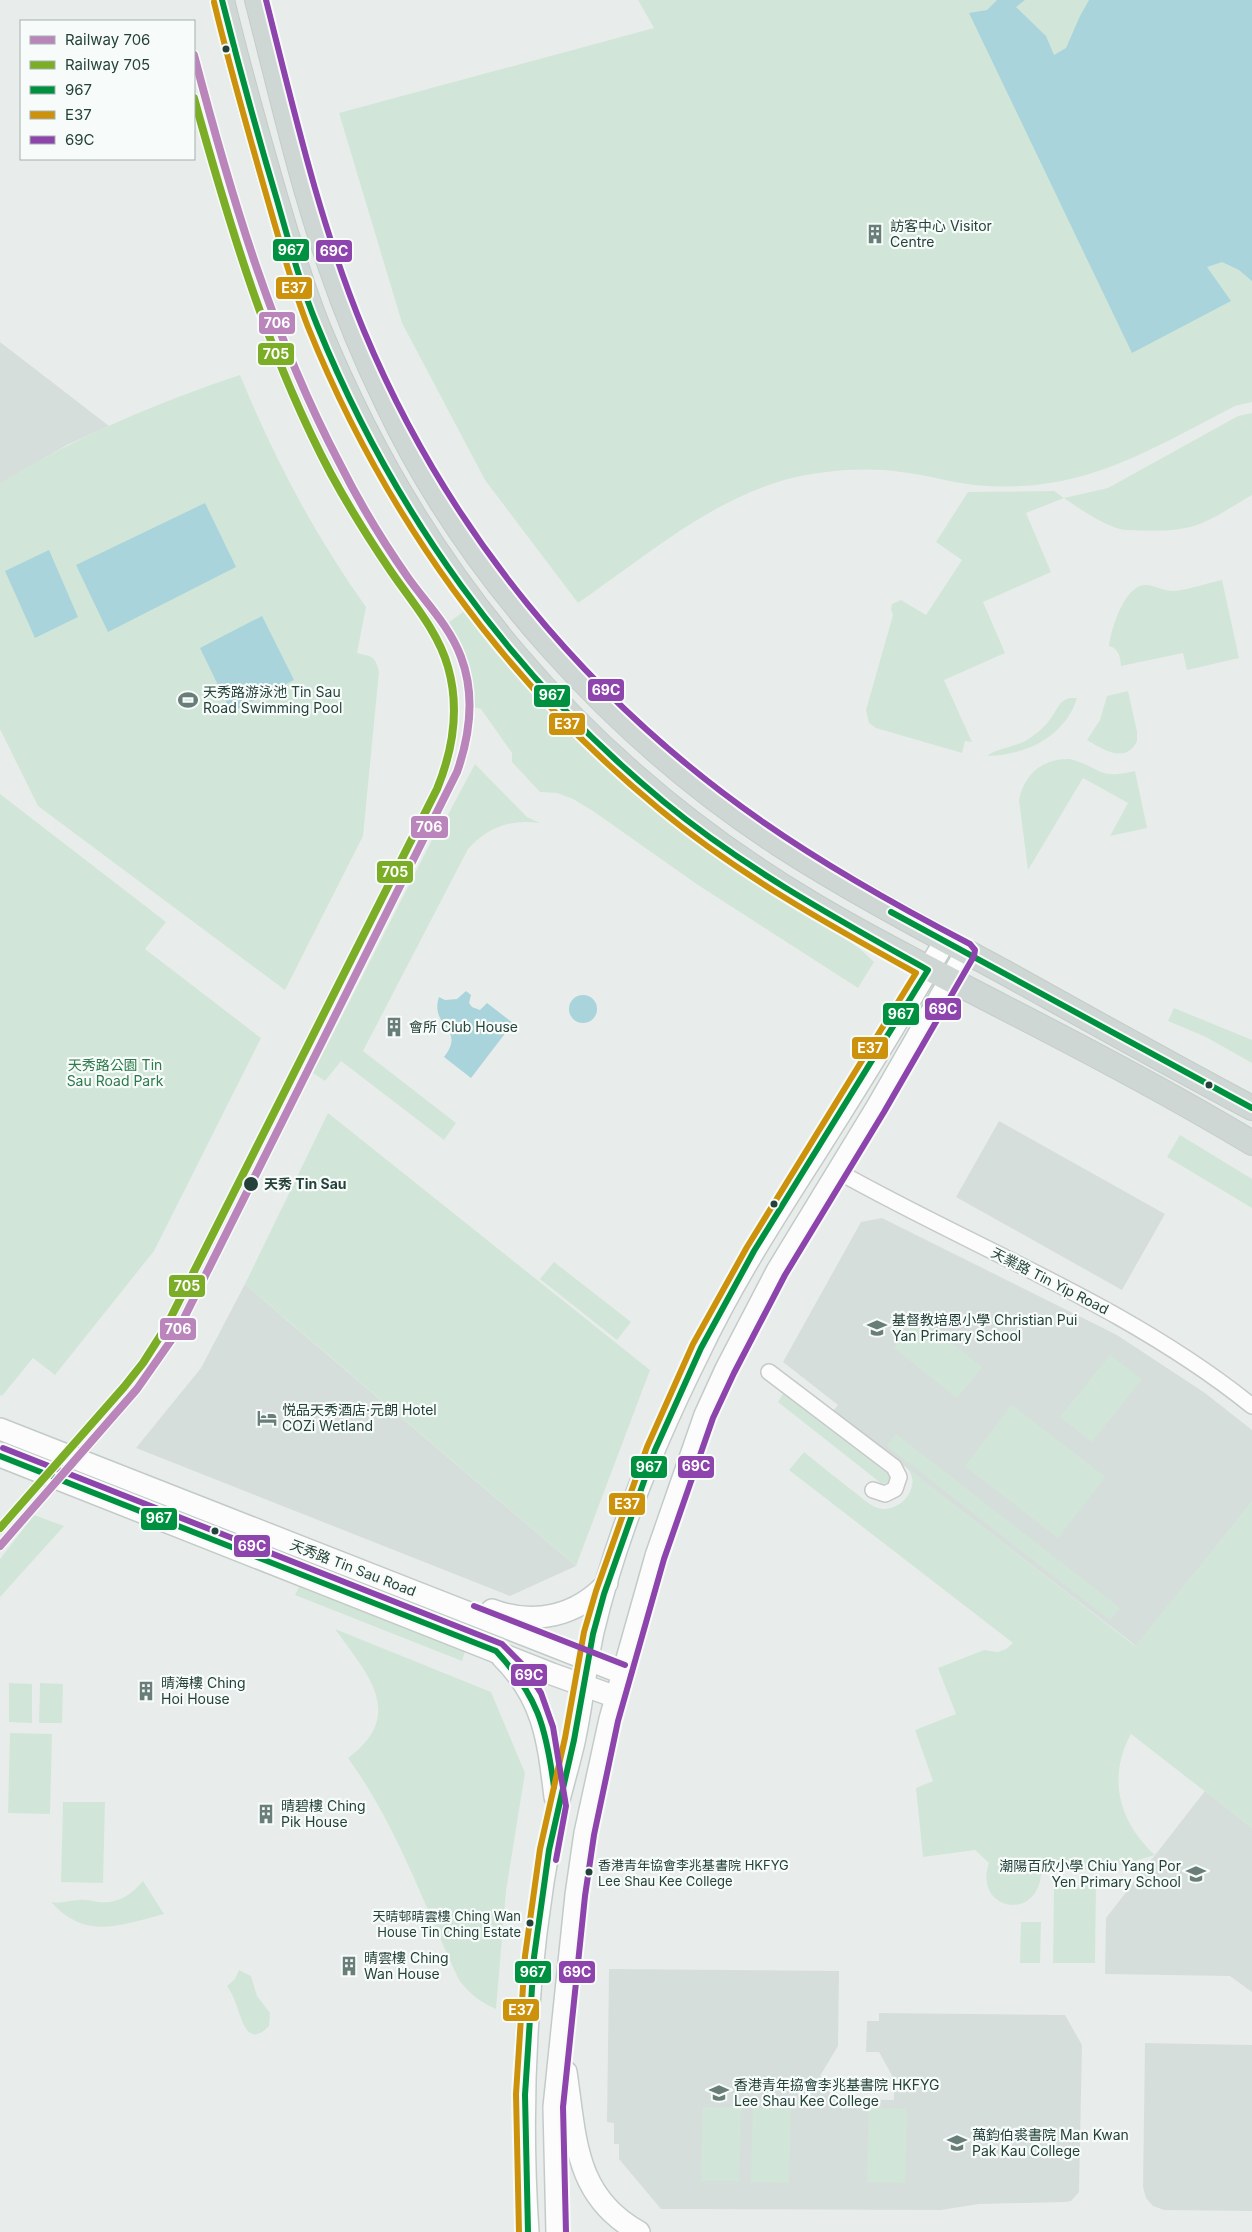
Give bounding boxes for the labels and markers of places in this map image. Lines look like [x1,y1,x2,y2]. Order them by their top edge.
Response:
unlabelled marker [221,44,231,54]
place label: 訪客中心 Visitor Centre [890,217,992,250]
building icon: 訪客中心 Visitor Centre [864,223,886,245]
place label: 天秀路游泳池 Tin Sau Road Swimming Pool [203,683,342,716]
sports icon: 天秀路游泳池 Tin Sau Road Swimming Pool [177,689,199,711]
building icon: 會所 Club House [383,1016,405,1038]
place label: 會所 Club House [409,1018,518,1035]
unlabelled marker [1204,1080,1214,1090]
marker: 天秀 Tin Sau [242,1175,260,1193]
place label: 天秀 Tin Sau [264,1175,347,1192]
unlabelled marker [769,1199,779,1209]
place label: 基督教培恩小學 Christian Pui Yan Primary School [892,1311,1077,1344]
school or university icon: 基督教培恩小學 Christian Pui Yan Primary School [866,1317,888,1339]
place label: 悦品天秀酒店‧元朗 Hotel COZi Wetland [282,1401,437,1434]
hotel icon: 悦品天秀酒店‧元朗 Hotel COZi Wetland [256,1407,278,1429]
unlabelled marker [210,1526,220,1536]
place label: 晴海樓 Ching Hoi House [161,1674,246,1707]
building icon: 晴海樓 Ching Hoi House [135,1680,157,1702]
place label: 晴碧樓 Ching Pik House [281,1797,366,1830]
building icon: 晴碧樓 Ching Pik House [255,1803,277,1825]
place label: 香港青年協會李兆基書院 HKFYG Lee Shau Kee College [598,1857,789,1889]
place label: 潮陽百欣小學 Chiu Yang Por Yen Primary School [999,1857,1181,1890]
school or university icon: 潮陽百欣小學 Chiu Yang Por Yen Primary School [1185,1863,1207,1885]
marker: 香港青年協會李兆基書院 HKFYG Lee Shau Kee College [584,1867,594,1877]
place label: 天晴邨晴雲樓 Ching Wan House Tin Ching Estate [373,1908,521,1940]
marker: 天晴邨晴雲樓 Ching Wan House Tin Ching Estate [525,1918,535,1928]
place label: 晴雲樓 Ching Wan House [364,1949,449,1982]
building icon: 晴雲樓 Ching Wan House [338,1955,360,1977]
place label: 香港青年拹會李兆基書院 HKFYG Lee Shau Kee College [734,2076,940,2109]
school or university icon: 香港青年拹會李兆基書院 HKFYG Lee Shau Kee College [708,2082,730,2104]
place label: 萬鈞伯裘書院 Man Kwan Pak Kau College [972,2126,1129,2159]
school or university icon: 萬鈞伯裘書院 Man Kwan Pak Kau College [946,2132,968,2154]

